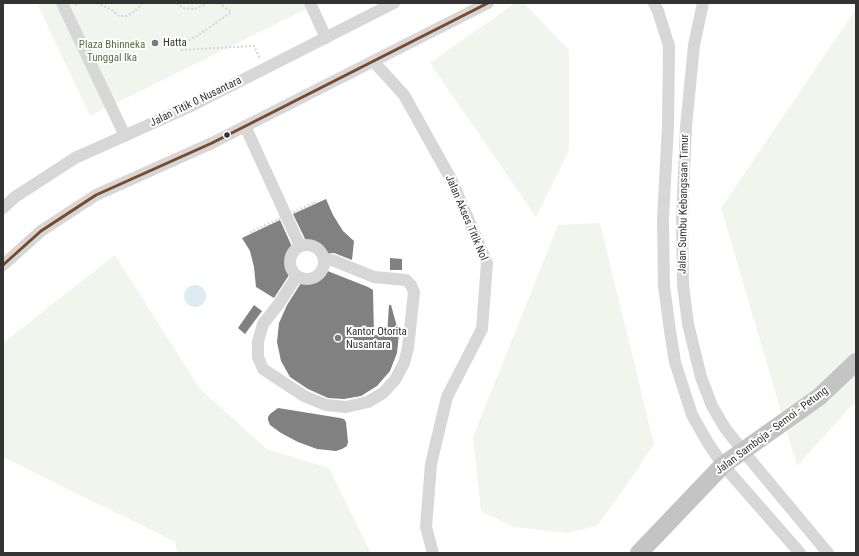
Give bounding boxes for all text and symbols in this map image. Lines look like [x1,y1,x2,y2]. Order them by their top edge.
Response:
place label: Hatta [163,36,187,50]
park label: Plaza Bhinneka Tunggal Ika [79,38,145,64]
marker: Hatta [150,38,160,48]
street label: Jalan Titik 0 Nusantara [148,74,244,130]
unlabelled marker [222,130,232,140]
street label: Jalan Sumbu Kebangsaan Timur [676,134,692,274]
street label: Jalan Akses Titik Nol [442,173,490,263]
place label: Kantor Otorita Nusantara [346,325,407,351]
marker: Kantor Otorita Nusantara [333,333,343,343]
street label: Jalan Samboja - Semoi - Petung [713,384,831,478]

